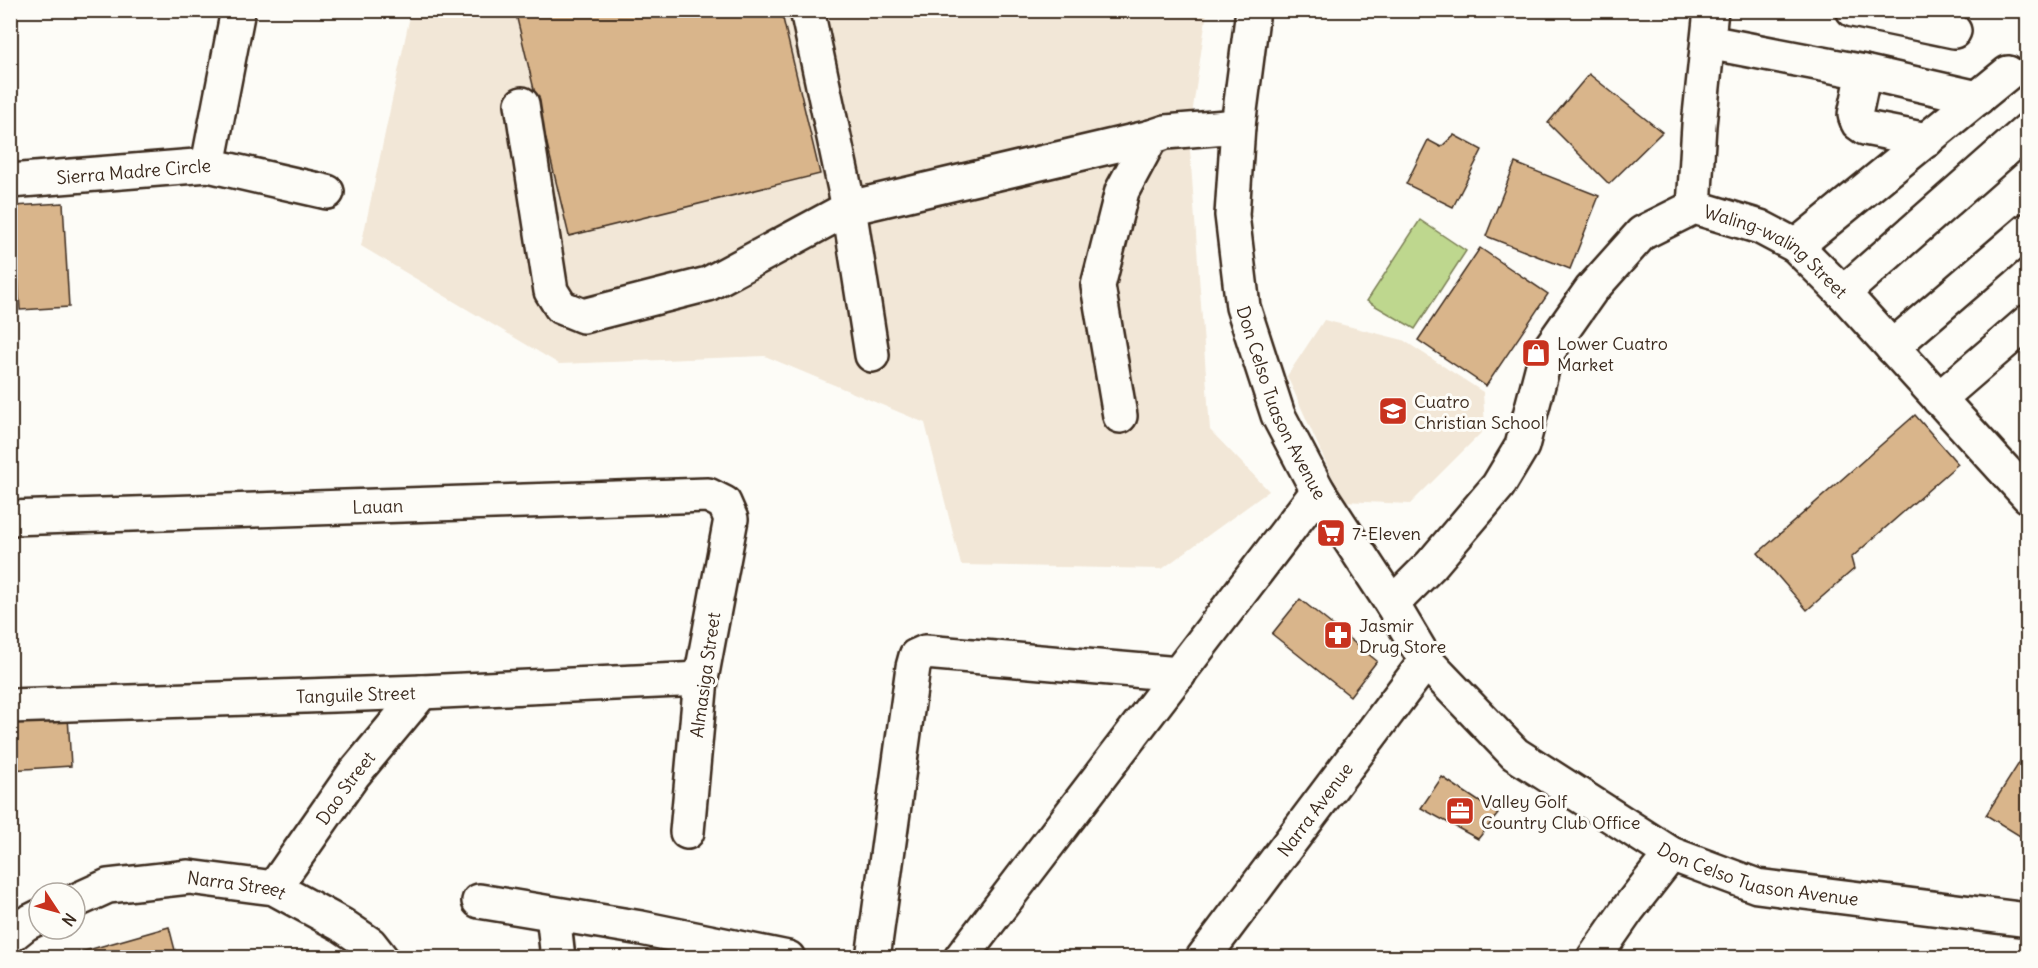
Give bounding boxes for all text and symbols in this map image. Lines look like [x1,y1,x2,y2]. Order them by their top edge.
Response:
street label: Sierra Madre Circle [55,153,212,189]
street label: Waling-waling Street [1701,199,1853,303]
street label: Don Celso Tuason Avenue [1232,303,1332,504]
place label: Lower Cuatro Market [1557,332,1668,376]
shop icon: Lower Cuatro Market [1520,337,1552,369]
place label: Cuatro Christian School [1414,390,1545,434]
school or university icon: Cuatro Christian School [1377,395,1409,427]
street label: Lauan [352,494,404,518]
supermarket icon: 7-Eleven [1315,517,1347,549]
place label: 7-Eleven [1352,522,1421,545]
street label: Almasiga Street [685,611,725,739]
place label: Jasmir Drug Store [1359,614,1446,658]
pharmacy icon: Jasmir Drug Store [1322,619,1354,651]
street label: Tanguile Street [296,681,416,708]
street label: Dao Street [311,746,380,829]
street label: Narra Avenue [1272,758,1358,861]
place label: Valley Golf Country Club Office [1481,790,1640,834]
office icon: Valley Golf Country Club Office [1444,795,1476,827]
street label: Don Celso Tuason Avenue [1653,837,1860,910]
street label: Narra Street [186,865,290,904]
north arrow [27,881,87,941]
text: N [58,909,80,930]

